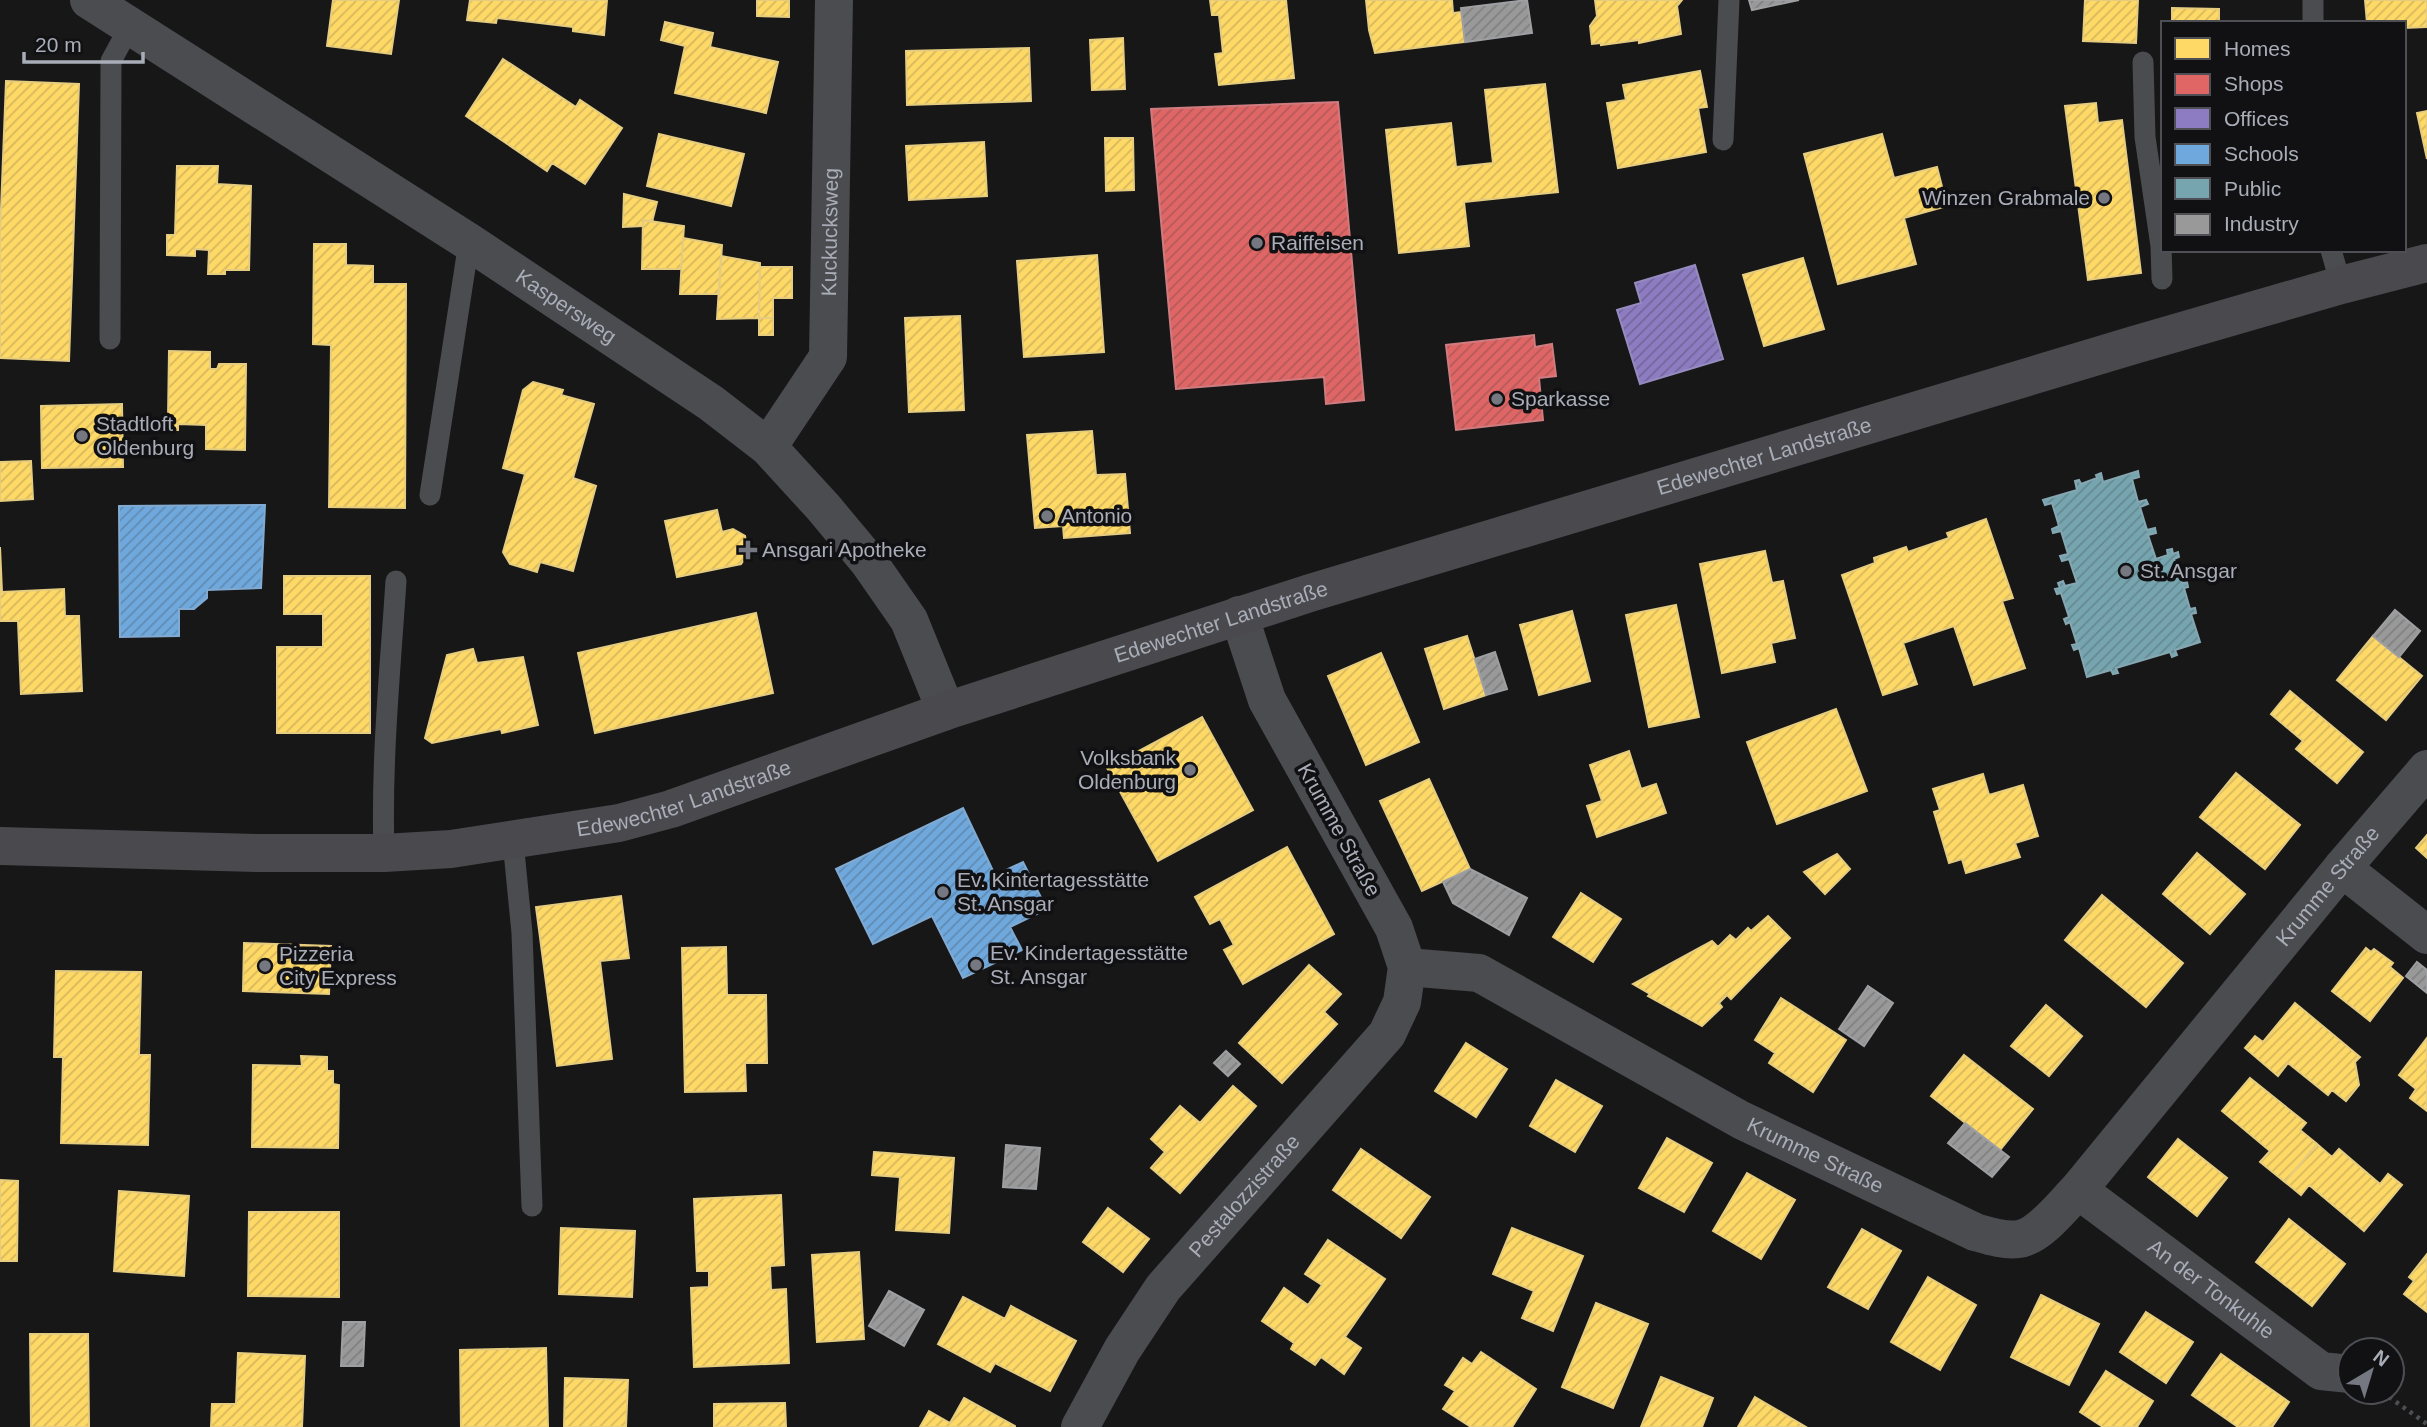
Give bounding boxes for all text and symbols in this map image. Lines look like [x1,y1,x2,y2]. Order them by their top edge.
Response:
scale bar [24,21,144,65]
legend [2161,21,2406,252]
text: 20 m [35,33,82,56]
text: Homes [2224,37,2291,60]
text: Shops [2224,72,2284,95]
text: Offices [2224,107,2289,130]
text: Schools [2224,142,2299,165]
street label: Kuckucksweg [817,168,842,297]
text: Public [2224,177,2281,200]
place label: Winzen Grabmale [1922,186,2090,209]
marker: Winzen Grabmale [2096,190,2112,206]
text: Industry [2224,212,2299,235]
place label: Raiffeisen [1271,231,1364,254]
marker: Raiffeisen [1249,235,1265,251]
street label: Kaspersweg [512,265,621,348]
place label: Sparkasse [1511,387,1610,410]
marker: Sparkasse [1489,391,1505,407]
place label: Stadtloft Oldenburg [96,412,194,459]
street label: Edewechter Landstraße [1654,413,1874,499]
marker: Stadtloft Oldenburg [74,428,90,444]
place label: Antonio [1061,504,1132,527]
marker: Antonio [1039,508,1055,524]
place label: Ansgari Apotheke [762,538,927,561]
marker: Ansgari Apotheke [740,542,756,558]
place label: St. Ansgar [2140,559,2237,582]
marker: St. Ansgar [2118,563,2134,579]
street label: Edewechter Landstraße [1111,576,1330,667]
place label: Volksbank Oldenburg [1078,746,1176,793]
street label: Edewechter Landstraße [575,755,794,840]
street label: Krumme Straße [1293,759,1385,900]
marker: Volksbank Oldenburg [1182,762,1198,778]
street label: Krumme Straße [2271,822,2384,950]
place label: Ev. Kintertagesstätte St. Ansgar [957,868,1149,915]
marker: Ev. Kintertagesstätte St. Ansgar [935,884,951,900]
place label: Ev. Kindertagesstätte St. Ansgar [990,941,1188,988]
place label: Pizzeria City Express [279,942,397,989]
marker: Ev. Kindertagesstätte St. Ansgar [968,957,984,973]
marker: Pizzeria City Express [257,958,273,974]
street label: Krumme Straße [1744,1113,1887,1197]
street label: Pestalozzistraße [1184,1130,1304,1261]
street label: An der Tonkuhle [2144,1234,2279,1343]
north arrow [2336,1336,2406,1406]
text: N [2369,1345,2393,1370]

